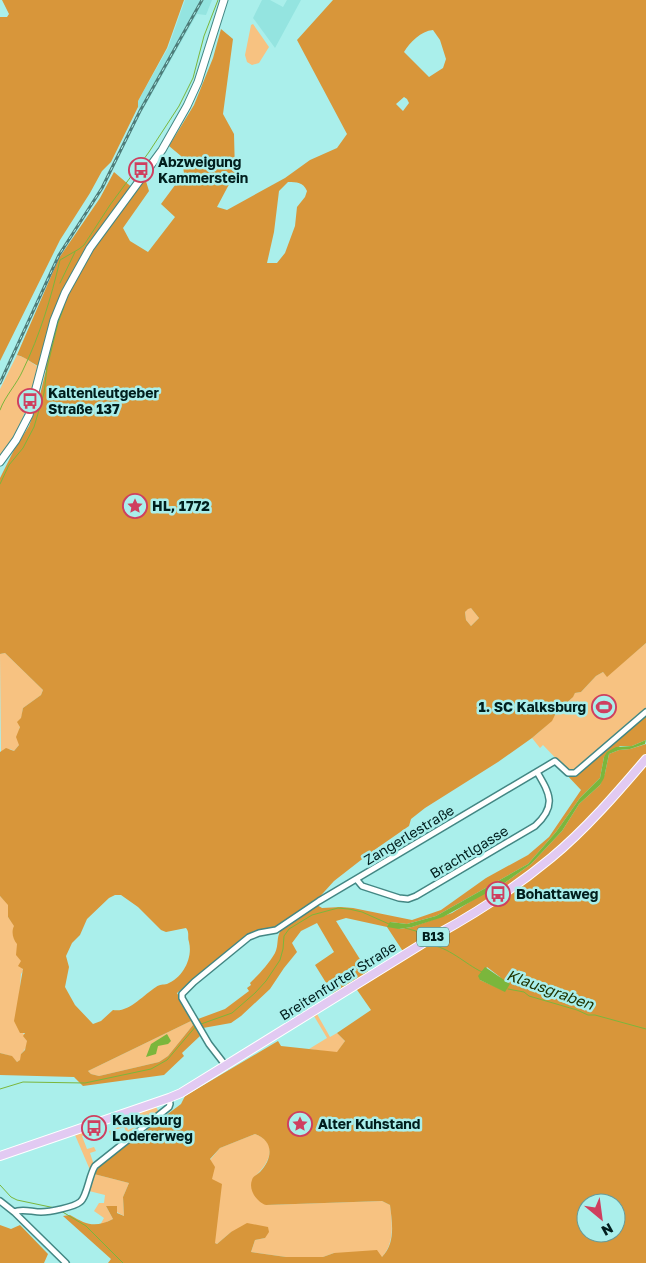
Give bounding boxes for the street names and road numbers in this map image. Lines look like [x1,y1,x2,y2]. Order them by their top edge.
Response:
street label: Zangerlestraße [361,801,457,868]
street label: Brachtlgasse [427,822,511,882]
road number: B13 [417,928,449,946]
street label: Breitenfurter Straße [276,938,399,1023]

